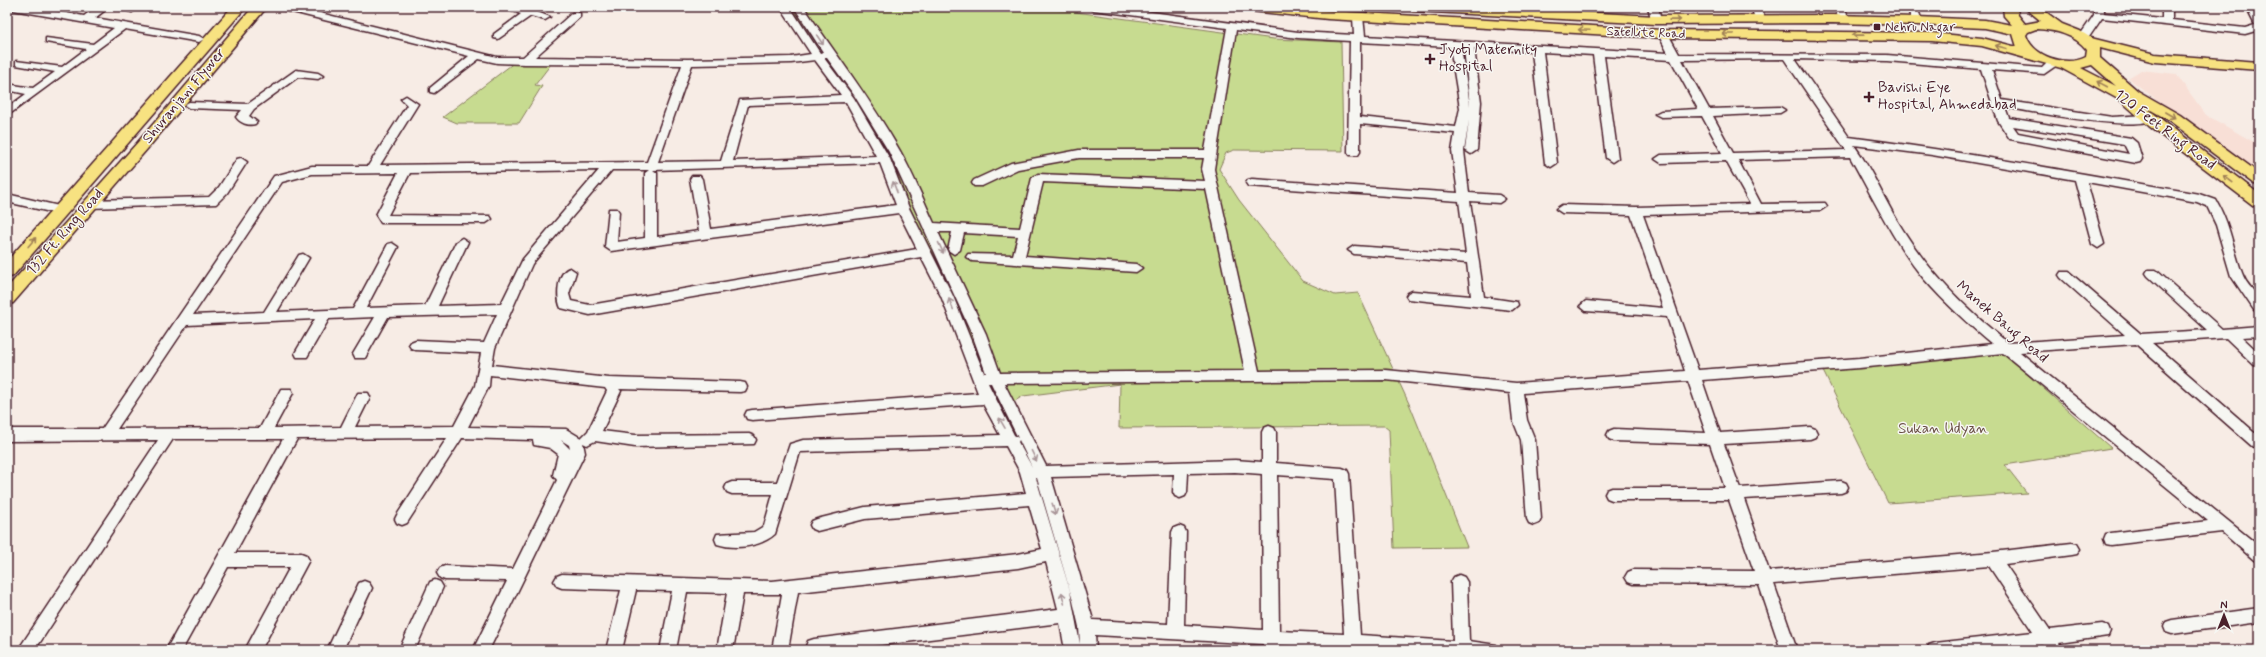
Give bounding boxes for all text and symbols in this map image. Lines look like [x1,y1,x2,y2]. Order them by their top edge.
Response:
one-way arrow [1668,16,1681,23]
place label: Nehru Nagar [1885,19,1956,38]
marker: Nehru Nagar [1872,22,1882,32]
street label: Satellite Road [1606,23,1686,43]
one-way arrow [1578,26,1591,34]
one-way arrow [1722,30,1735,38]
one-way arrow [1852,31,1865,39]
one-way arrow [816,34,824,45]
place label: Jyoti Maternity Hospital [1439,40,1537,77]
one-way arrow [1995,43,2008,50]
street label: Shivranjani Flyover [138,44,230,148]
marker: Jyoti Maternity Hospital [1424,53,1436,65]
place label: Bavishi Eye Hospital, Ahmedabad [1878,78,2017,115]
one-way arrow [2096,80,2108,88]
street label: 120 Feet Ring Road [2109,85,2220,176]
marker: Bavishi Eye Hospital, Ahmedabad [1863,91,1875,103]
one-way arrow [2164,111,2176,119]
one-way arrow [2223,174,2234,183]
one-way arrow [890,181,898,193]
street label: 132 Ft. Ring Road [22,184,109,280]
one-way arrow [27,236,36,247]
one-way arrow [938,242,945,254]
street label: Manek Baug Road [1951,276,2052,368]
one-way arrow [946,299,954,311]
one-way arrow [998,417,1005,429]
park label: Sukan Udyan [1898,419,1988,439]
one-way arrow [1031,450,1038,462]
one-way arrow [1051,502,1058,515]
one-way arrow [1059,592,1067,605]
north arrow [2204,595,2244,635]
text: N [2220,599,2228,613]

